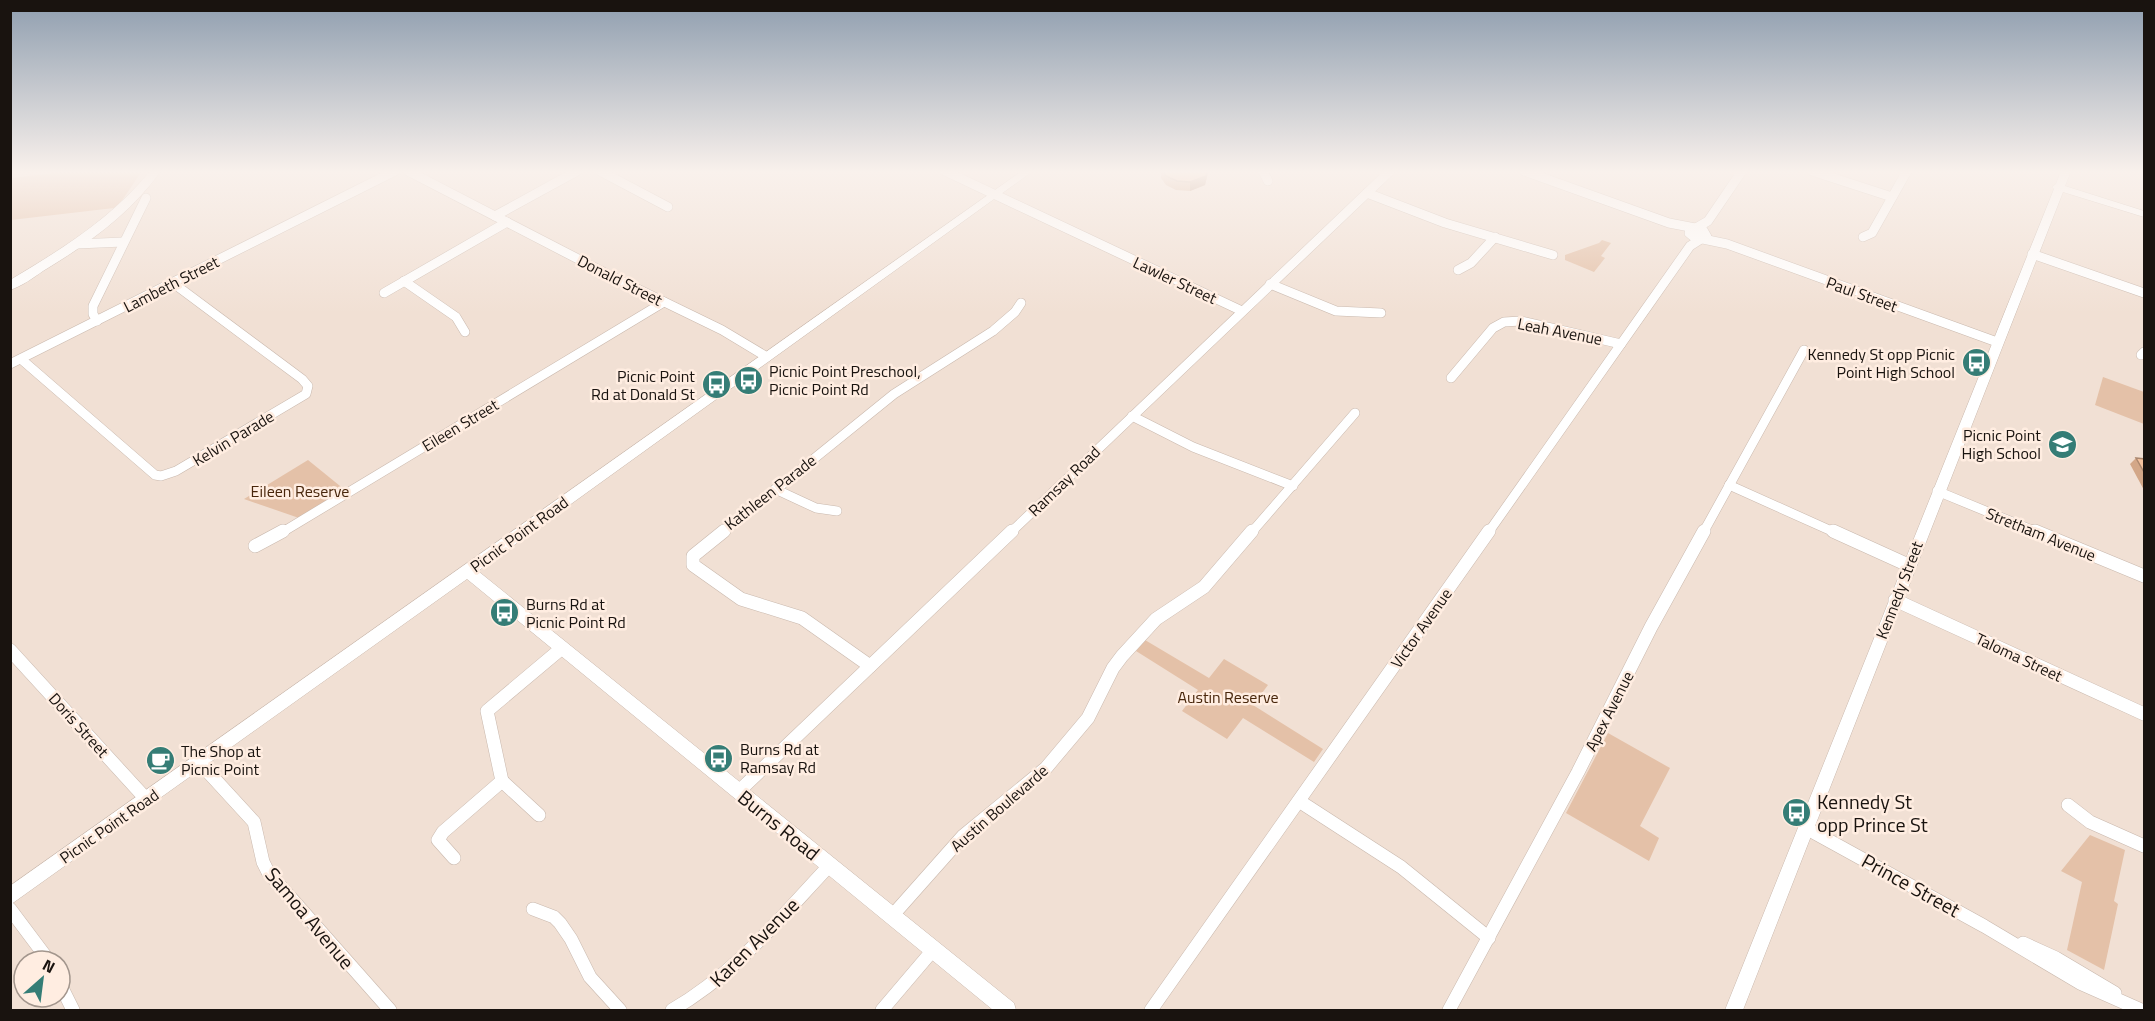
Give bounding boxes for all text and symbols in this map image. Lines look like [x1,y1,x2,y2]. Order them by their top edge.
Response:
street label: Donald Street [573,248,667,312]
street label: Lambeth Street [119,249,223,318]
street label: Lawler Street [1129,250,1221,310]
street label: Paul Street [1823,270,1901,318]
street label: Leah Avenue [1516,311,1604,351]
place label: Kennedy St opp Picnic Point High School [1808,342,1955,384]
bus stop icon: Kennedy St opp Picnic Point High School [1960,347,1992,379]
place label: Picnic Point Preschool, Picnic Point Rd [769,359,921,401]
place label: Picnic Point Rd at Donald St [591,364,695,406]
bus stop icon: Picnic Point Preschool, Picnic Point Rd [732,364,764,396]
bus stop icon: Picnic Point Rd at Donald St [700,369,732,401]
street label: Eileen Street [417,392,503,457]
street label: Kelvin Parade [188,404,278,472]
place label: Picnic Point High School [1962,423,2041,465]
school or university icon: Picnic Point High School [2046,428,2078,460]
street label: Ramsay Road [1022,440,1106,522]
street label: Kathleen Parade [719,448,821,536]
park label: Eileen Reserve [251,479,349,503]
street label: Picnic Point Road [465,490,573,578]
street label: Stretham Avenue [1982,501,2100,567]
street label: Kennedy Street [1869,537,1929,642]
street label: Victor Avenue [1385,583,1457,673]
place label: Burns Rd at Picnic Point Rd [526,592,626,634]
bus stop icon: Burns Rd at Picnic Point Rd [489,597,521,629]
street label: Taloma Street [1972,626,2067,688]
street label: Apex Avenue [1579,667,1639,755]
park label: Austin Reserve [1177,685,1279,709]
street label: Doris Street [43,687,115,763]
place label: Burns Rd at Ramsay Rd [740,737,819,779]
place label: The Shop at Picnic Point [181,739,261,781]
bus stop icon: Burns Rd at Ramsay Rd [703,742,735,774]
cafe icon: The Shop at Picnic Point [144,744,176,776]
street label: Austin Boulevarde [945,759,1053,857]
street label: Burns Road [731,782,827,868]
street label: Picnic Point Road [54,783,164,869]
place label: Kennedy St opp Prince St [1817,786,1928,840]
bus stop icon: Kennedy St opp Prince St [1780,796,1812,828]
street label: Prince Street [1856,845,1966,925]
street label: Samoa Avenue [258,860,362,976]
street label: Karen Avenue [702,890,806,994]
north arrow [12,949,72,1009]
text: N [39,953,60,979]

